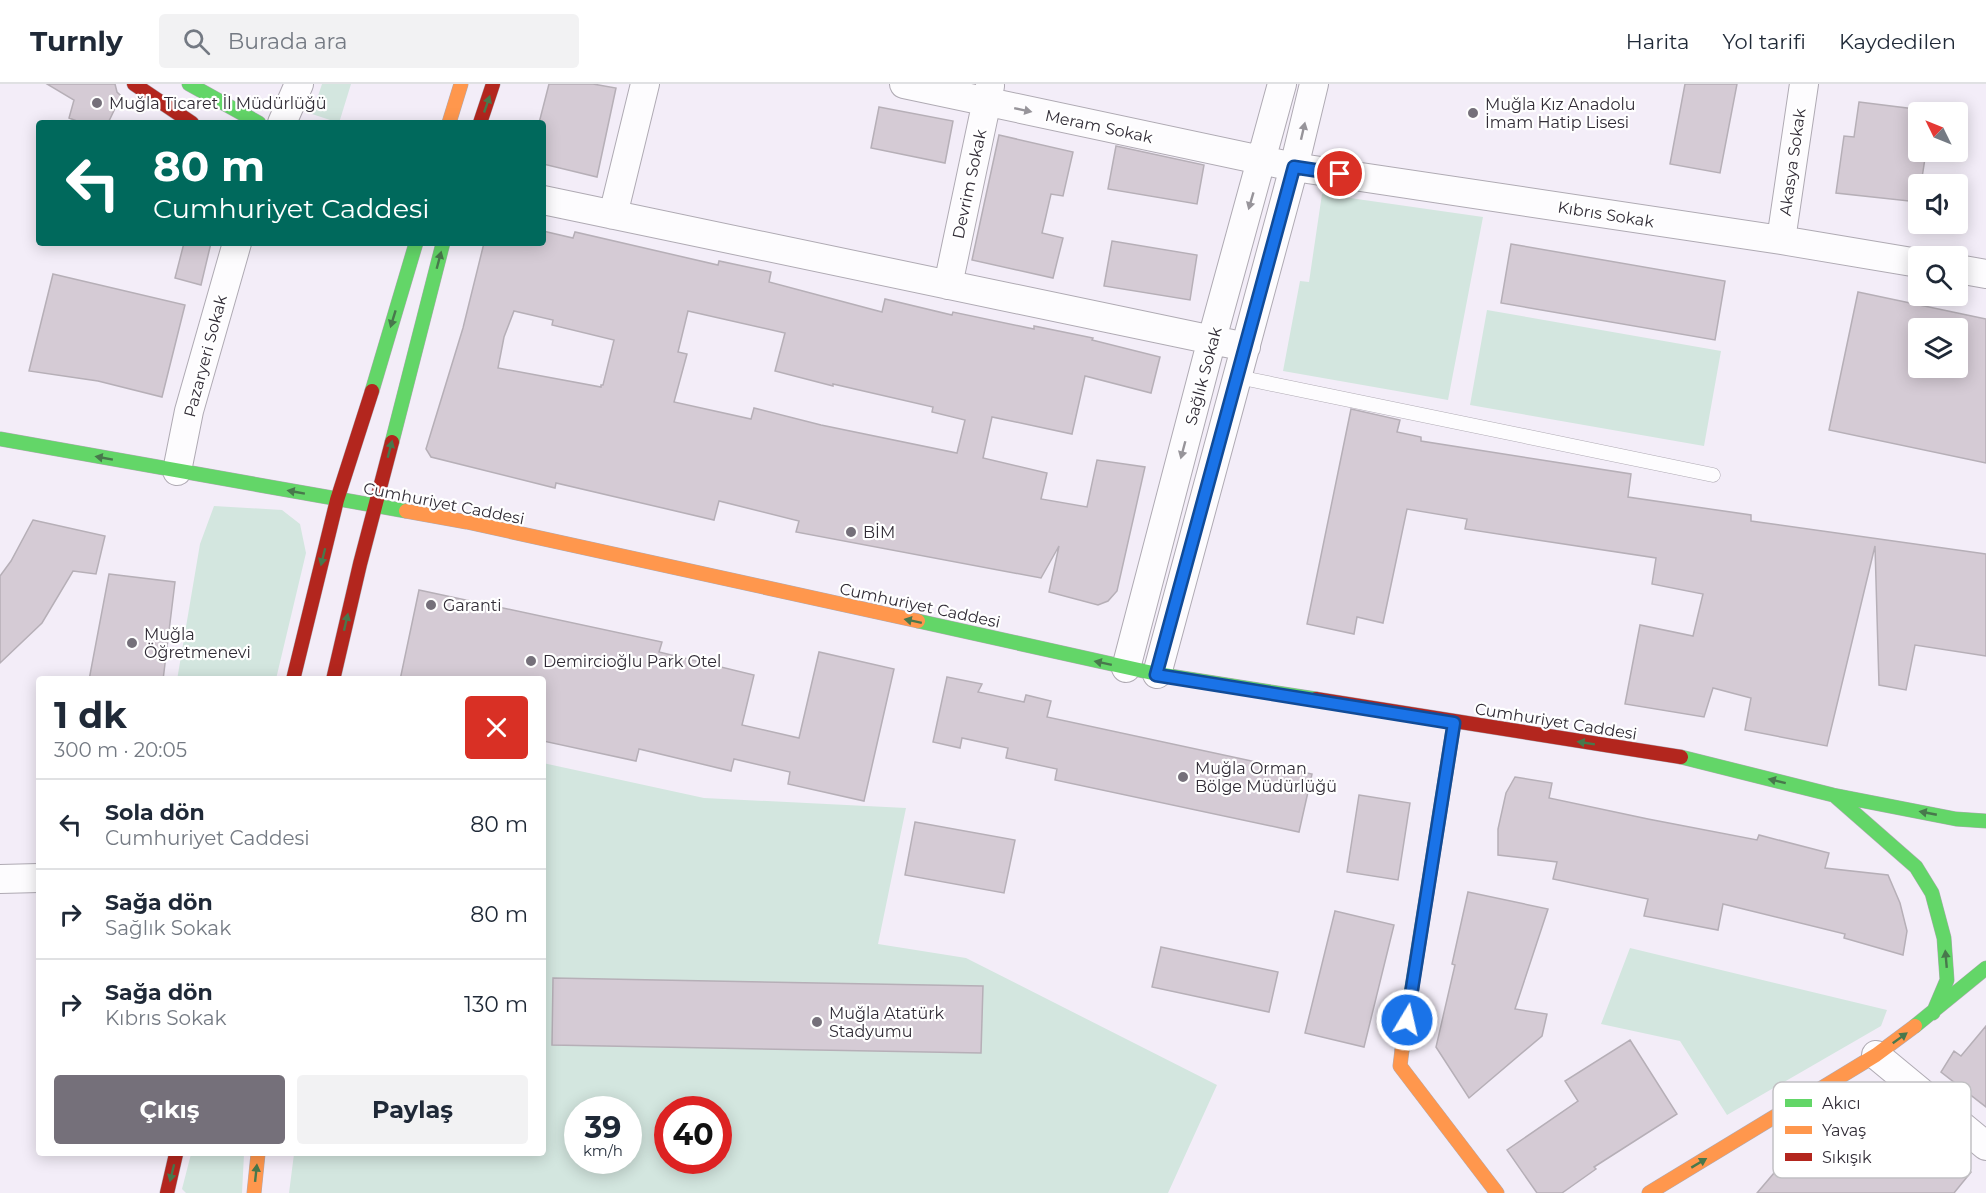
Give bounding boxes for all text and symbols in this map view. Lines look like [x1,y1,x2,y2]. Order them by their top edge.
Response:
search box [159,14,579,68]
text: Turnly [30,24,123,58]
icon: search [180,25,213,58]
text: Burada ara [228,28,348,55]
text: Harita [1626,29,1689,54]
text: Yol tarifi [1722,29,1806,54]
text: Kaydedilen [1839,29,1956,54]
place label: Muğla Ticaret İl Müdürlüğü [109,94,326,113]
one-way arrow [482,94,492,112]
place label: Muğla Kız Anadolu İmam Hatip Lisesi [1485,95,1635,132]
marker: Muğla Ticaret İl Müdürlüğü [90,96,104,110]
north arrow [1908,102,1968,162]
map controls [1908,102,1968,378]
one-way arrow [1013,106,1032,115]
street label: Meram Sokak [1043,106,1155,147]
marker: Muğla Kız Anadolu İmam Hatip Lisesi [1466,106,1480,120]
street label: Akasya Sokak [1776,107,1810,217]
one-way arrow [1298,122,1308,141]
street label: Devrim Sokak [949,127,990,241]
text: 80 m [153,140,265,192]
icon: left [54,144,132,222]
pin [1314,148,1365,199]
icon: arrive [1323,157,1356,190]
button: sound [1908,174,1968,234]
text: Cumhuriyet Caddesi [153,192,429,225]
one-way arrow [1246,192,1255,210]
street label: Kıbrıs Sokak [1556,198,1656,232]
button: search [1908,246,1968,306]
one-way arrow [435,251,444,269]
street label: Pazaryeri Sokak [180,293,231,419]
one-way arrow [388,310,397,328]
button: layers [1908,318,1968,378]
street label: Sağlık Sokak [1181,325,1226,427]
one-way arrow [385,440,395,458]
one-way arrow [1178,441,1187,459]
one-way arrow [95,453,114,462]
street label: Cumhuriyet Caddesi [362,479,526,528]
one-way arrow [287,488,306,497]
place label: BİM [863,523,895,542]
marker: BİM [844,525,858,539]
one-way arrow [318,547,328,566]
street label: Cumhuriyet Caddesi [838,579,1002,632]
place label: Garanti [443,596,502,615]
marker: Garanti [424,598,438,612]
one-way arrow [342,613,352,632]
one-way arrow [903,616,922,625]
place label: Muğla Öğretmenevi [144,625,251,662]
marker: Muğla Öğretmenevi [125,636,139,650]
place label: Demircioğlu Park Otel [543,652,721,671]
marker: Demircioğlu Park Otel [524,654,538,668]
one-way arrow [1094,658,1113,667]
text: 1 dk [54,693,127,737]
button: close [465,696,528,759]
street label: Cumhuriyet Caddesi [1474,699,1638,744]
text: 300 m · 20:05 [54,738,187,762]
one-way arrow [1576,738,1595,747]
place label: Muğla Orman Bölge Müdürlüğü [1195,759,1337,796]
marker: Muğla Orman Bölge Müdürlüğü [1176,770,1190,784]
one-way arrow [1768,775,1786,785]
text: Sola dön [105,799,205,826]
icon: left [54,808,87,841]
one-way arrow [1918,808,1937,817]
text: 80 m [470,811,528,838]
text: Cumhuriyet Caddesi [105,826,310,850]
text: Sağa dön [105,889,213,916]
icon: right [54,898,87,931]
text: 80 m [470,901,528,928]
text: Sağlık Sokak [105,916,231,940]
one-way arrow [1941,949,1950,968]
text: Sağa dön [105,979,213,1006]
icon: right [54,988,87,1021]
position arrow [1375,988,1439,1052]
text: 130 m [464,991,528,1018]
place label: Muğla Atatürk Stadyumu [829,1004,944,1041]
text: Kıbrıs Sokak [105,1006,227,1030]
marker: Muğla Atatürk Stadyumu [810,1015,824,1029]
one-way arrow [1893,1032,1908,1044]
button: Çıkış [54,1075,285,1144]
button: Paylaş [297,1075,528,1144]
legend [1773,1082,1971,1178]
text: Akıcı [1822,1094,1861,1113]
speed limit sign: 40 [654,1096,732,1174]
text: 39 [585,1109,621,1146]
text: Yavaş [1822,1121,1866,1140]
text: km/h [583,1141,623,1160]
text: Sıkışık [1822,1148,1872,1167]
one-way arrow [1691,1157,1707,1168]
one-way arrow [166,1164,176,1182]
one-way arrow [251,1164,261,1183]

